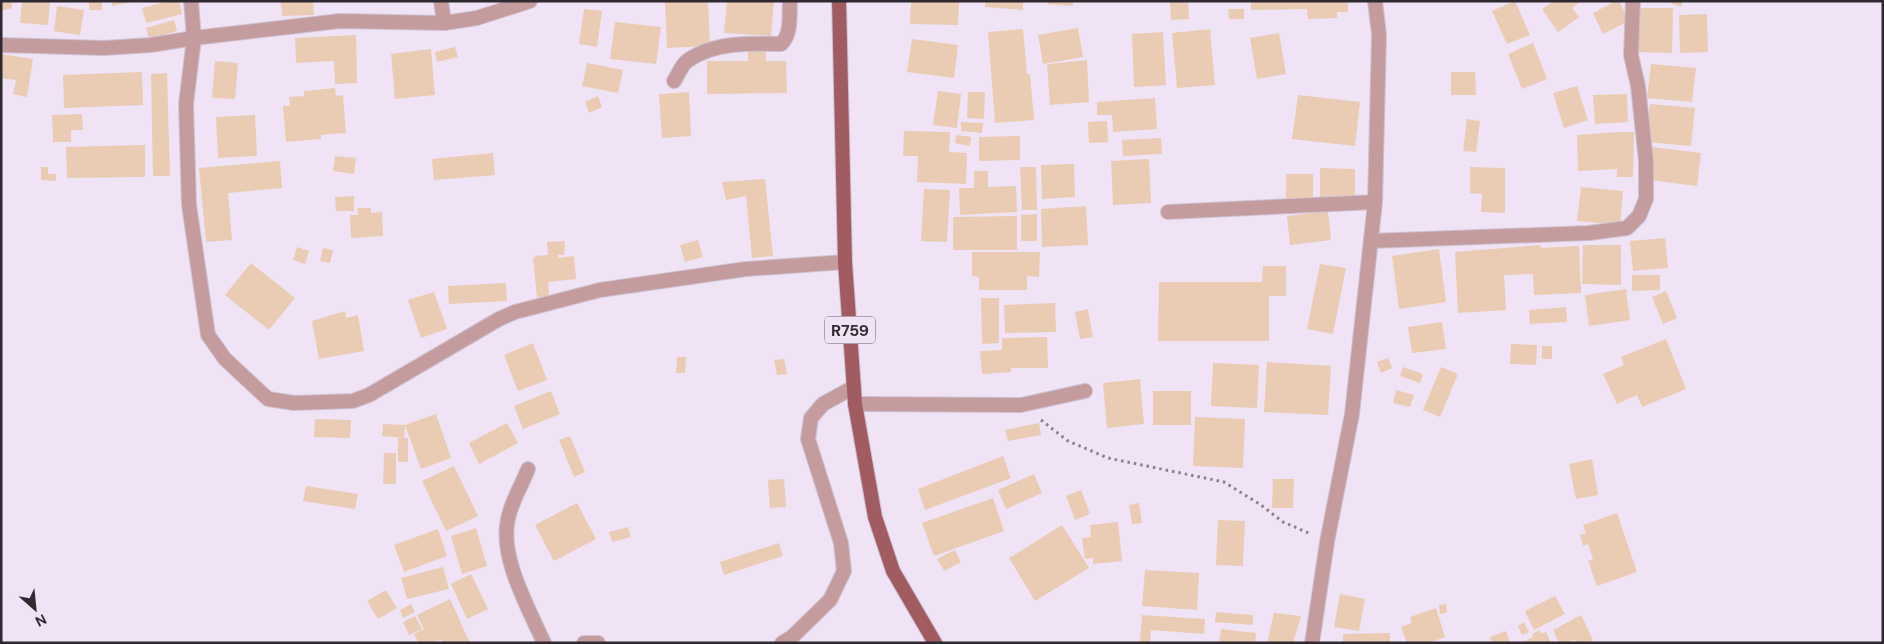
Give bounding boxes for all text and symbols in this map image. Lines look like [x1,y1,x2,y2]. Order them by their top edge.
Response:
road number: R759 [825,316,875,344]
north arrow [10,584,60,634]
text: N [32,610,50,631]

